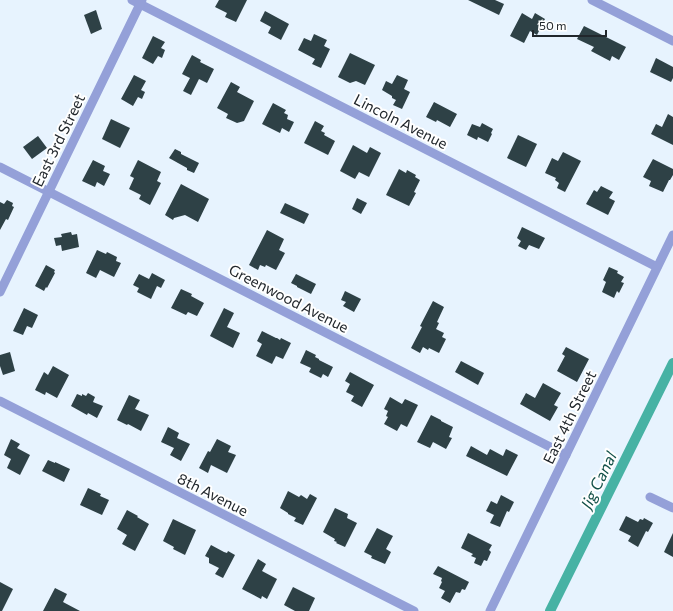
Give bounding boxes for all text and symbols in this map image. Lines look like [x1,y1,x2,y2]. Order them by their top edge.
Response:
scale bar [533,12,606,38]
text: 50 m [539,18,567,32]
street label: Lincoln Avenue [351,90,451,152]
street label: East 3rd Street [28,91,88,189]
street label: Greenwood Avenue [226,260,352,336]
street label: East 4th Street [539,367,599,467]
water label: Jig Canal [575,447,620,514]
street label: 8th Avenue [175,469,251,519]

